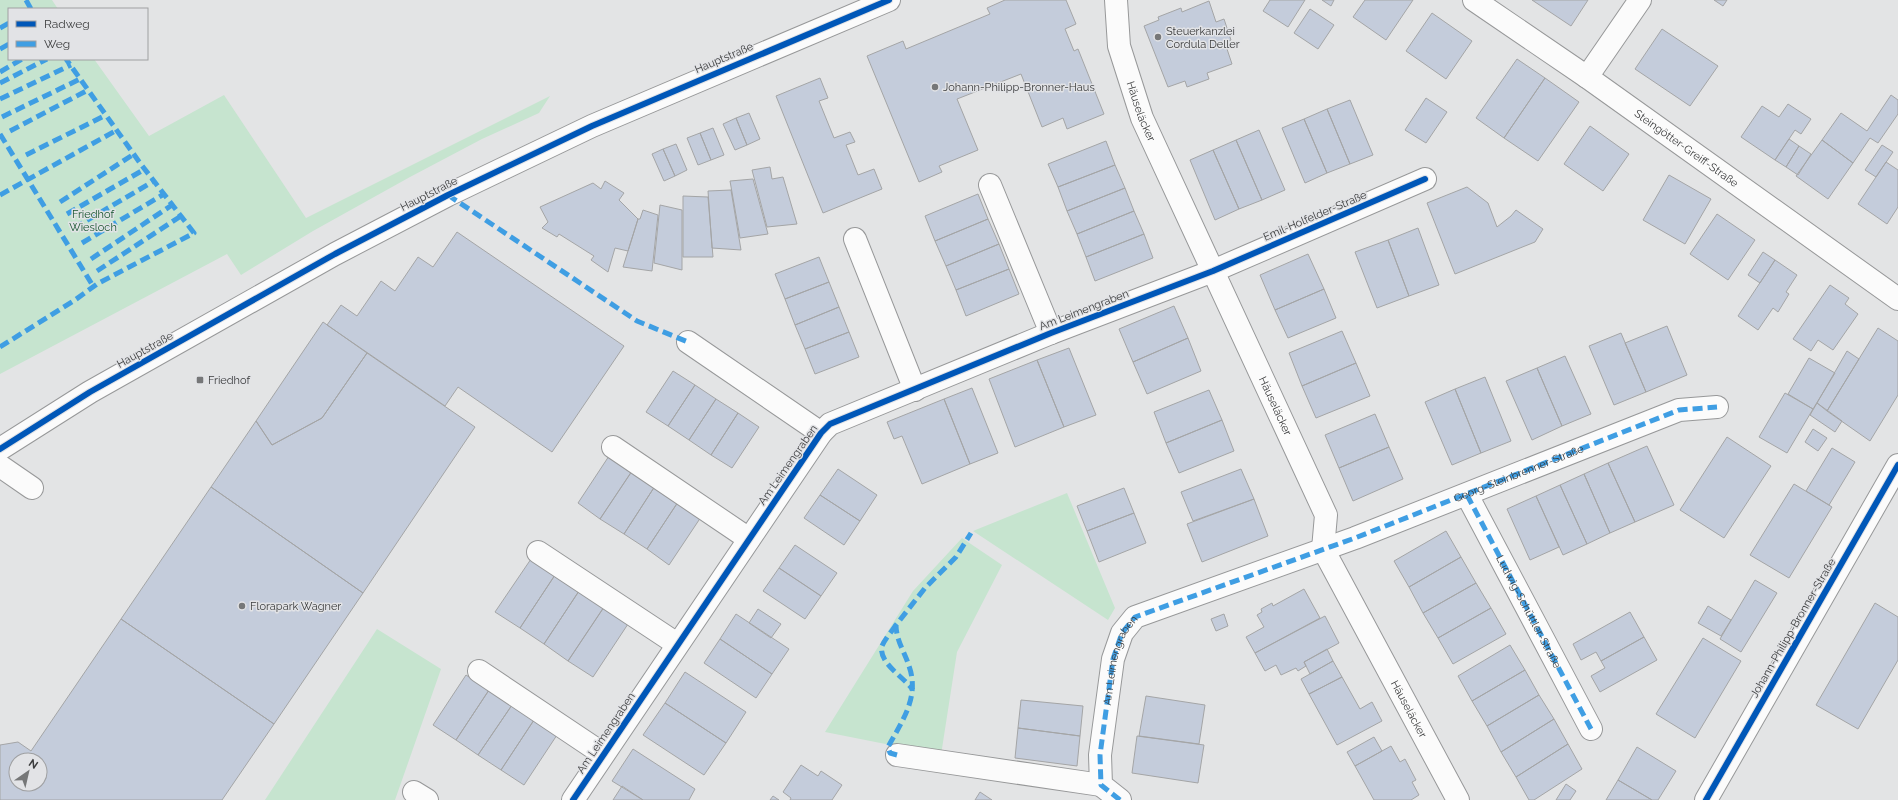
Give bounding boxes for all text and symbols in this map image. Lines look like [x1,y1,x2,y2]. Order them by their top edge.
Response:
legend [8,8,148,60]
text: Radweg [44,17,90,31]
place label: Steuerkanzlei Cordula Deller [1166,25,1240,51]
marker: Steuerkanzlei Cordula Deller [1153,32,1163,42]
text: Weg [44,37,70,51]
street label: Hauptstraße [693,40,756,76]
street label: Häuseläcker [1124,79,1158,144]
place label: Johann-Philipp-Bronner-Haus [943,81,1095,94]
marker: Johann-Philipp-Bronner-Haus [930,82,940,92]
street label: Steingötter-Greiff-Straße [1632,107,1741,190]
street label: Hauptstraße [398,174,460,214]
street label: Emil-Holfelder-Straße [1261,188,1369,244]
park label: Friedhof Wiesloch [69,208,117,234]
street label: Am Leimengraben [1037,287,1131,333]
street label: Hauptstraße [115,329,176,371]
place label: Friedhof [208,374,250,387]
street label: Häuseläcker [1256,374,1295,437]
marker: Friedhof [195,375,205,385]
street label: Am Leimengraben [755,422,821,508]
street label: Georg-Steinbrenner-Straße [1452,442,1586,505]
street label: Ludwig-Schüttler-Straße [1494,553,1564,671]
street label: Johann-Philipp-Bronner-Straße [1748,556,1839,700]
place label: Florapark Wagner [250,600,341,613]
marker: Florapark Wagner [237,601,247,611]
street label: Am Leimengraben [1100,613,1140,706]
street label: Häuseläcker [1388,678,1430,740]
street label: Am Leimengraben [574,690,638,776]
north arrow [8,752,48,792]
text: N [26,756,40,772]

